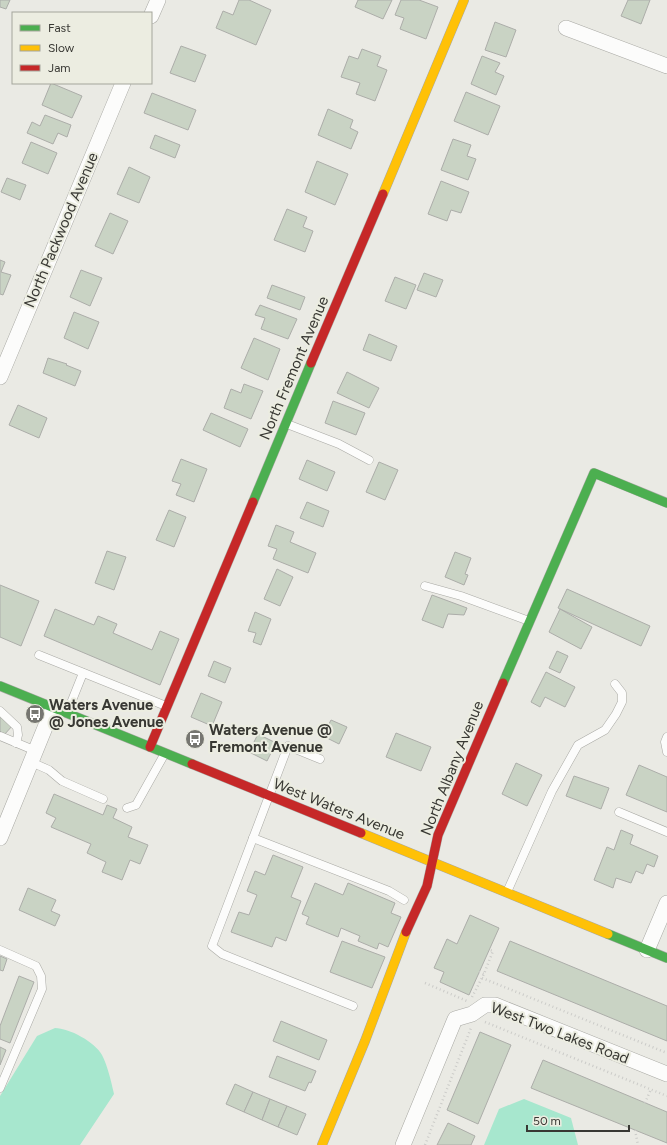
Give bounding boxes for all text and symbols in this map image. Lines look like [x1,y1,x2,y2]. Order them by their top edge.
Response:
legend [12,12,152,84]
text: Fast [48,21,71,35]
text: Slow [48,41,75,55]
text: Jam [48,61,71,75]
street label: North Packwood Avenue [20,150,102,310]
street label: North Fremont Avenue [256,293,332,443]
place label: Waters Avenue @ Jones Avenue [49,696,164,731]
street label: North Albany Avenue [417,698,487,838]
bus stop icon: Waters Avenue @ Jones Avenue [24,703,46,725]
place label: Waters Avenue @ Fremont Avenue [209,721,332,756]
bus stop icon: Waters Avenue @ Fremont Avenue [184,728,206,750]
street label: West Waters Avenue [271,774,407,844]
street label: West Two Lakes Road [488,998,632,1068]
scale bar [527,1107,629,1133]
text: 50 m [533,1114,561,1128]

